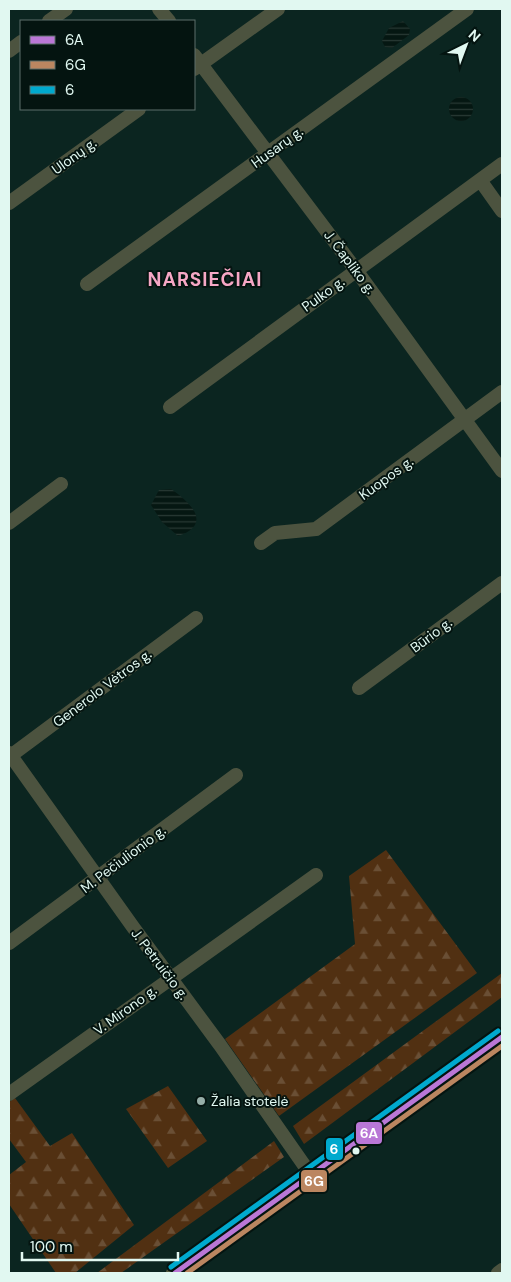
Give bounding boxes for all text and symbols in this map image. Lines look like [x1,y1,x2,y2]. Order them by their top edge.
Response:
legend [20,20,195,110]
north arrow [441,20,491,70]
text: N [465,25,485,45]
text: 6A [65,30,84,50]
text: 6G [65,55,86,75]
text: 6 [65,80,74,100]
street label: Husarų g. [248,122,307,172]
street label: Ulonų g. [48,134,100,178]
street label: J. Čapliko g. [320,227,380,298]
district label: NARSIEČIAI [148,267,262,292]
street label: Pulko g. [298,272,348,316]
street label: Kuopos g. [355,452,417,504]
street label: Būrio g. [407,613,456,657]
street label: Generolo Vėtros g. [49,645,155,731]
street label: M. Pečiulionio g. [77,821,169,897]
street label: J. Petruičio g. [127,925,193,1003]
street label: V. Mirono g. [90,981,160,1039]
place label: Žalia stotelė [211,1092,288,1110]
marker: Žalia stotelė [195,1095,207,1107]
line badge: 6A [355,1121,383,1145]
text: 6A [360,1124,378,1142]
line badge: 6 [325,1137,344,1161]
text: 6 [330,1140,339,1158]
unlabelled marker [351,1146,361,1156]
line badge: 6G [300,1169,328,1193]
text: 6G [304,1172,324,1190]
scale bar [22,1230,179,1262]
text: 100 m [30,1237,73,1257]

